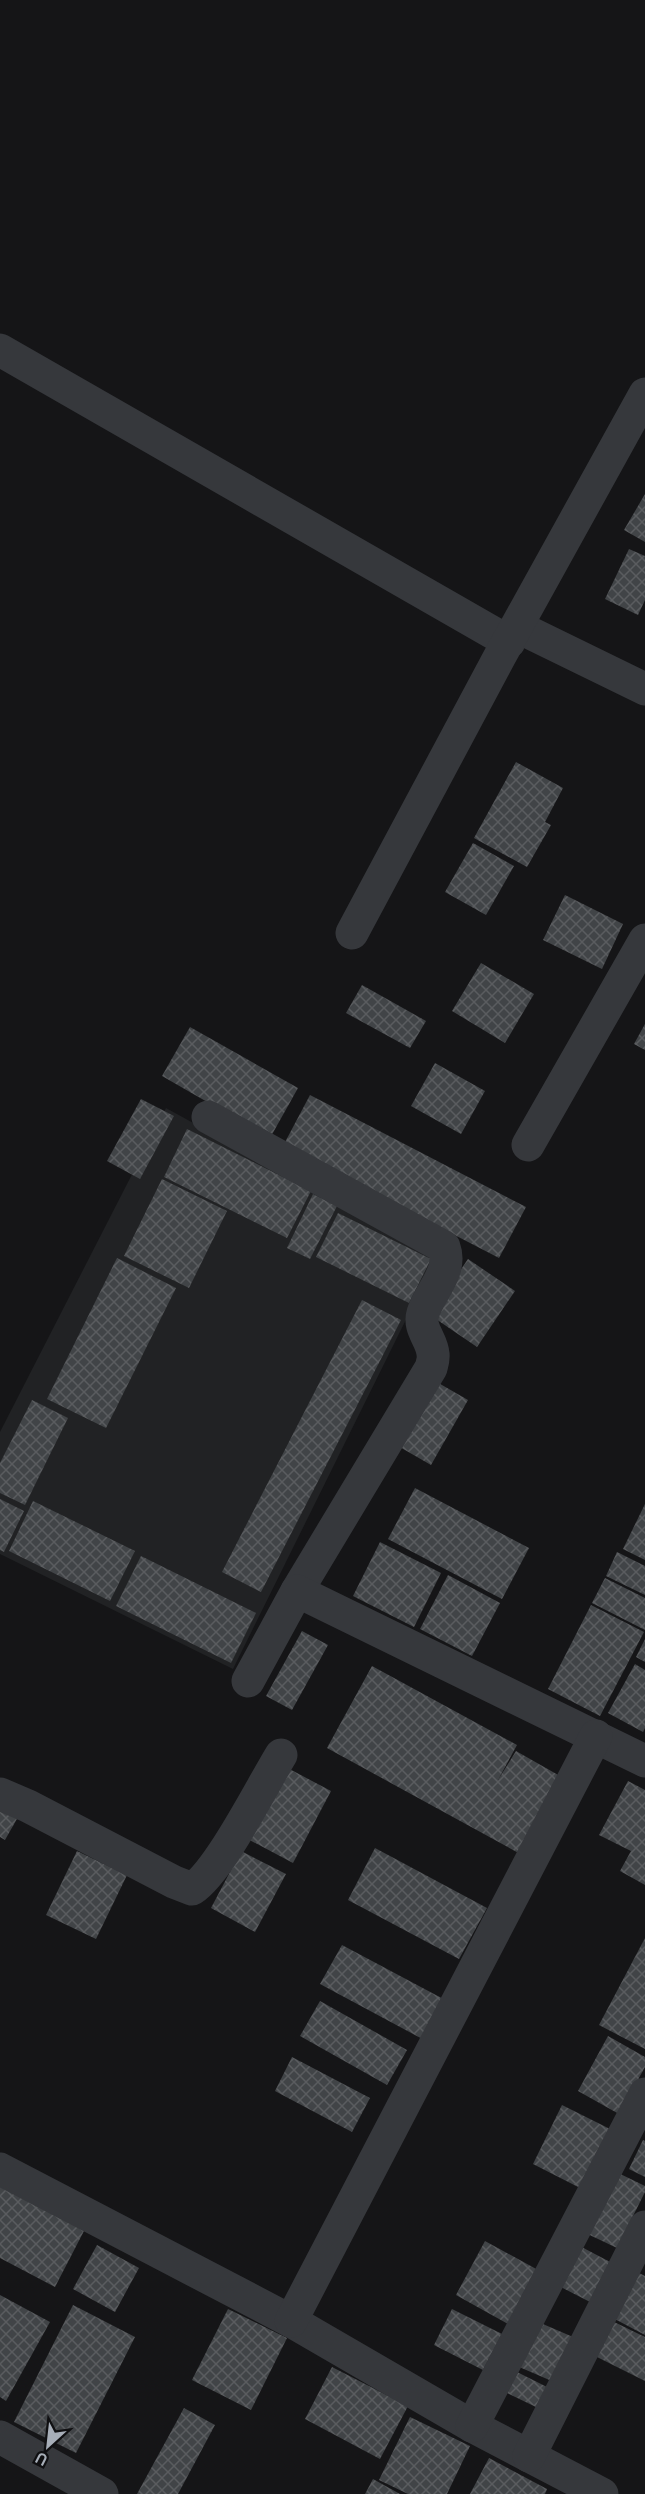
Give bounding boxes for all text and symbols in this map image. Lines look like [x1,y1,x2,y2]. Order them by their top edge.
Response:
north arrow [18,2416,78,2476]
text: U [32,2447,51,2471]

